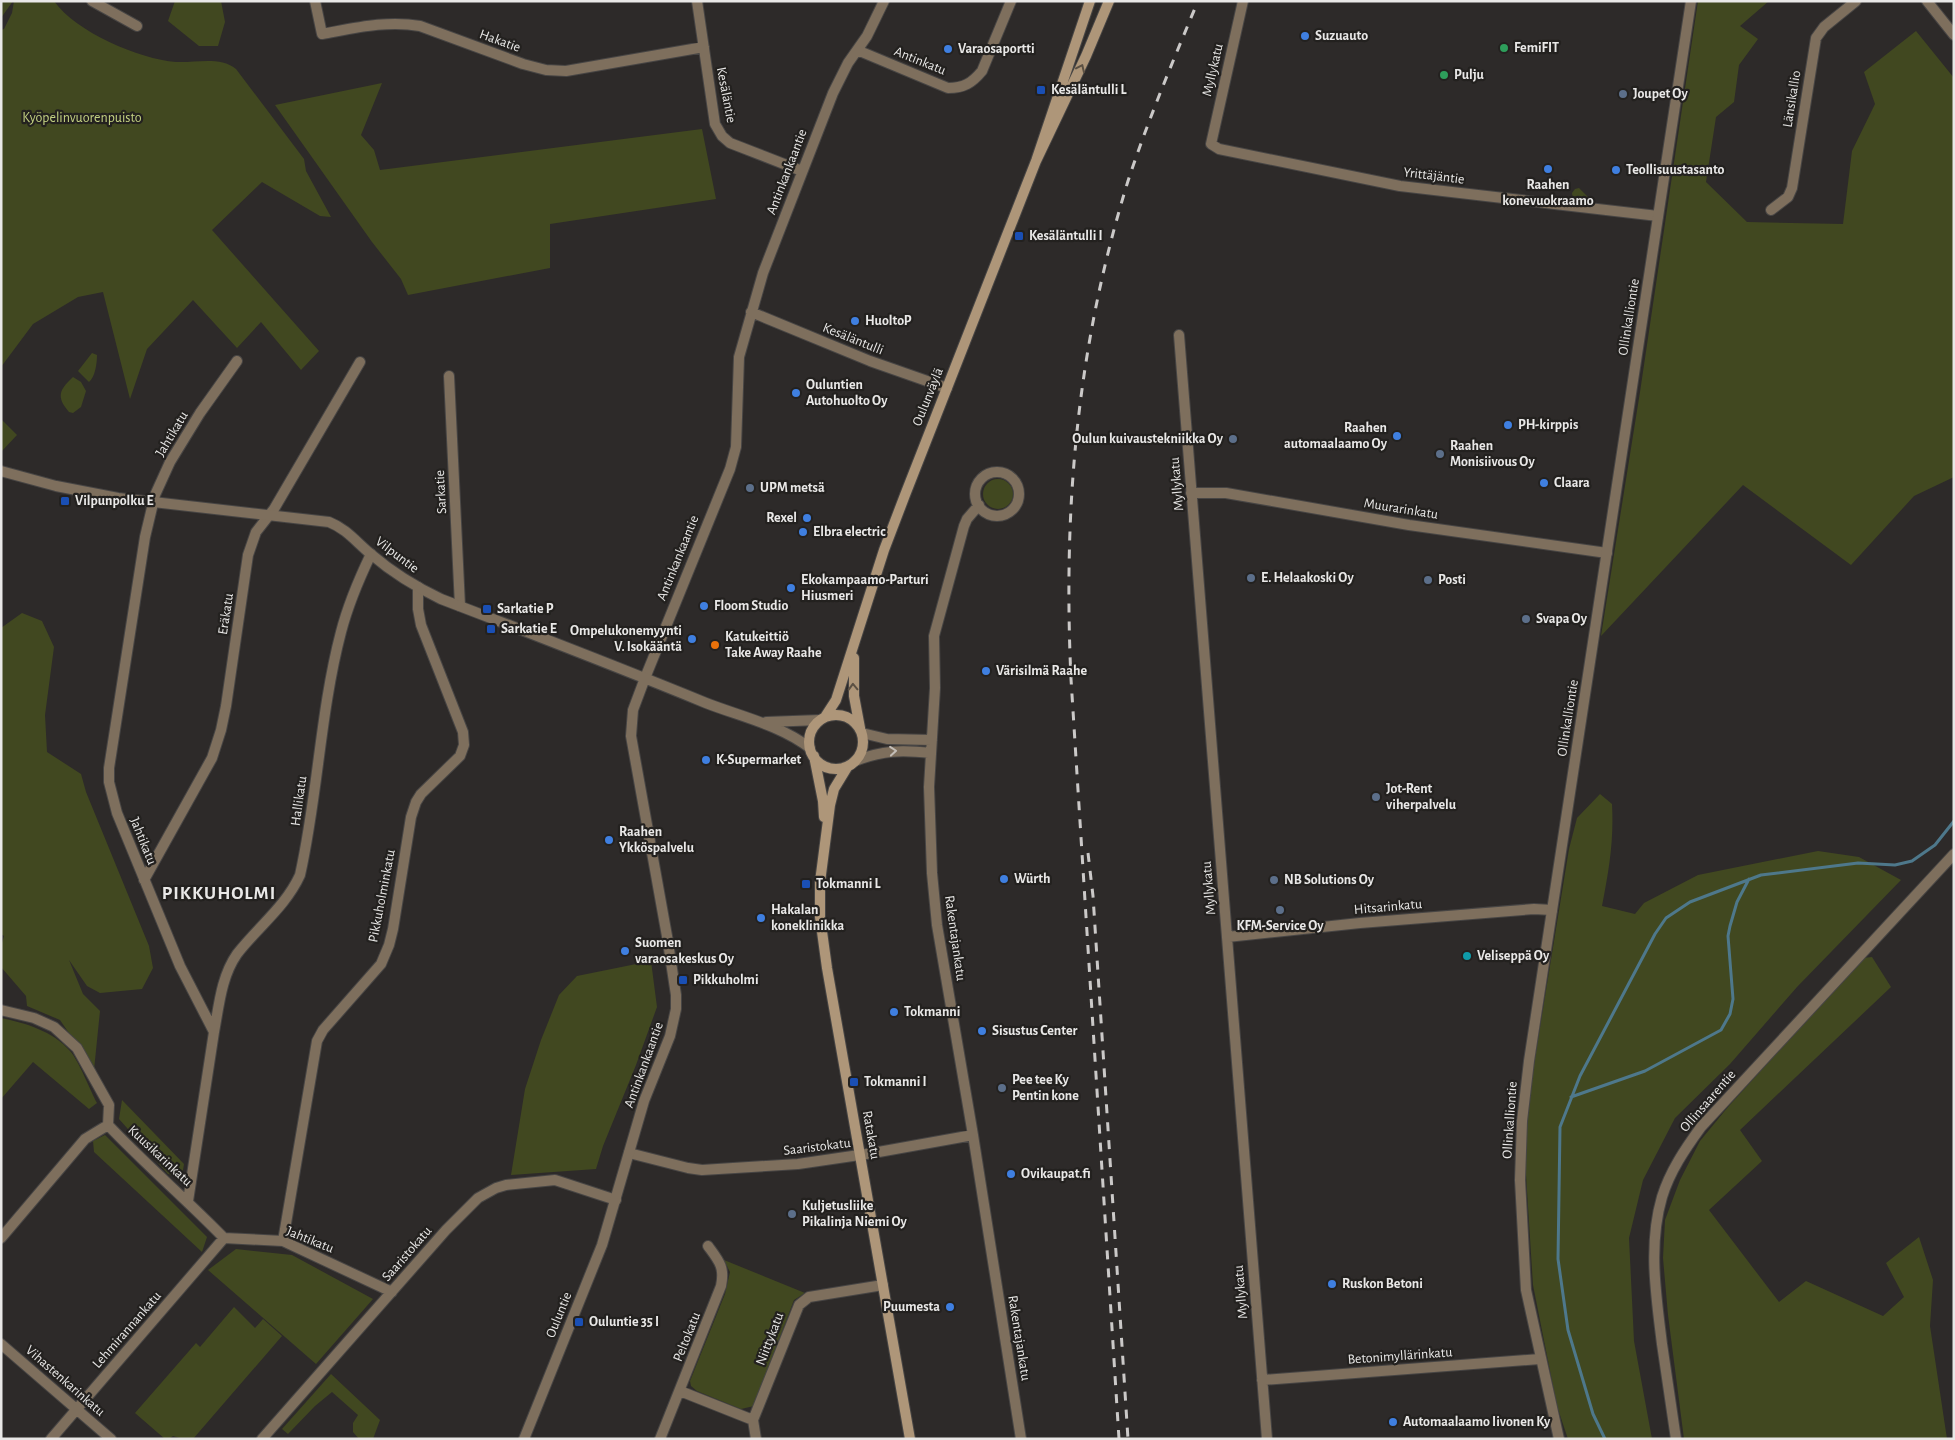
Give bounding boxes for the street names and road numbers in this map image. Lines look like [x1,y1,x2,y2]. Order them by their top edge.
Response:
street label: Hakatie [478,27,522,55]
street label: Myllykatu [1200,42,1226,98]
street label: Antinkatu [892,44,948,78]
street label: Kesäläntie [714,66,738,124]
street label: Länsikallio [1781,69,1803,129]
street label: Antinkankaantie [764,127,810,217]
street label: Yrittäjäntie [1403,165,1465,187]
street label: Ollinkalliontie [1616,278,1642,356]
street label: Kesäläntulli [821,320,885,358]
street label: Oulunväylä [910,365,946,428]
street label: Jahtikatu [153,409,191,459]
street label: Myllykatu [1168,457,1186,511]
street label: Sarkatie [433,470,449,514]
street label: Muurarinkatu [1363,496,1439,522]
street label: Antinkankaantie [655,513,701,603]
street label: Vilpuntie [373,534,421,576]
street label: Eräkatu [216,592,236,636]
street label: Ollinkalliontie [1555,679,1581,757]
street label: Hallikatu [289,775,309,827]
street label: Jahtikatu [127,815,159,867]
street label: Pikkuholminkatu [366,848,398,944]
street label: Myllykatu [1200,861,1218,915]
street label: Rakentajankatu [942,894,968,982]
street label: Hitsarinkatu [1353,897,1423,917]
street label: Antinkankaantie [622,1020,666,1110]
street label: Ollinsaarentie [1677,1067,1739,1135]
street label: Ollinkalliontie [1500,1081,1520,1159]
street label: Ratakatu [860,1110,882,1160]
street label: Kuusikarinkatu [125,1123,195,1189]
street label: Saaristokatu [783,1136,851,1158]
street label: Jahtikatu [284,1224,336,1256]
street label: Saaristokatu [380,1224,434,1284]
street label: Myllykatu [1232,1265,1250,1319]
street label: Lehmirannankatu [90,1289,164,1371]
street label: Ouluntie [544,1290,574,1340]
street label: Rakentajankatu [1005,1294,1033,1382]
street label: Peltokatu [671,1310,703,1364]
street label: Niittykatu [754,1311,786,1367]
street label: Vihastenkarinkatu [23,1343,107,1419]
street label: Betonimyllärinkatu [1347,1345,1453,1367]

